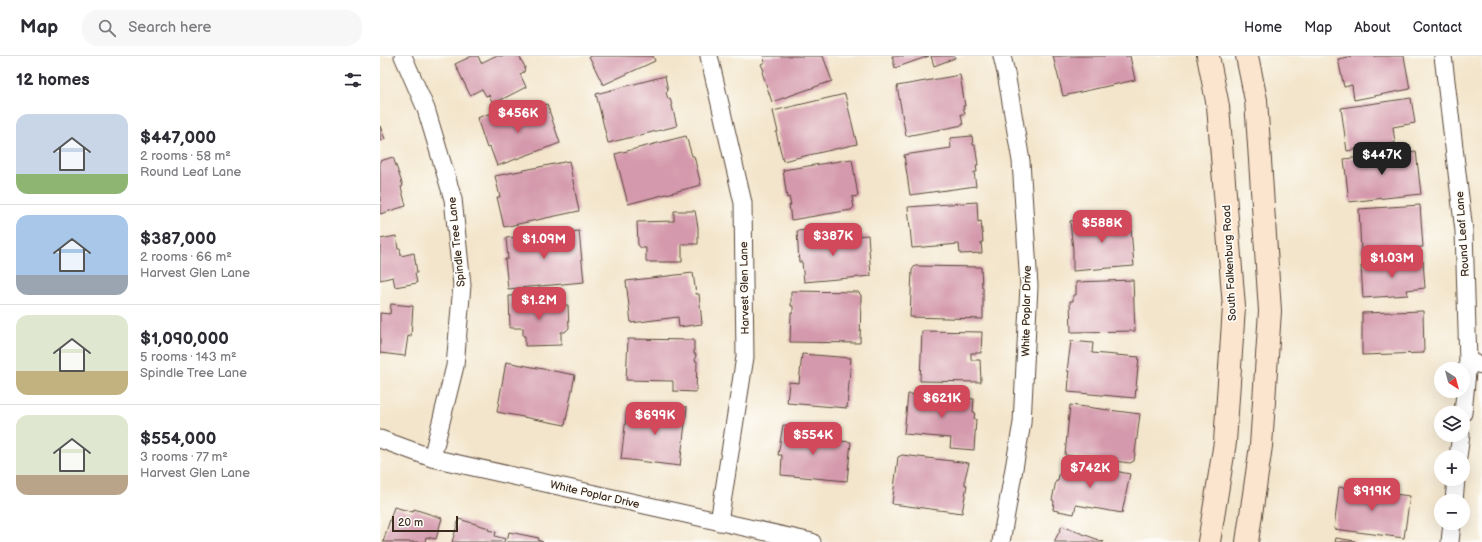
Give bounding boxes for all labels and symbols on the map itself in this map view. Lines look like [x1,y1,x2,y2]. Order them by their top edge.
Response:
pin: $456K [490,100,546,134]
pin: $447K [1354,142,1410,176]
street label: Round Leaf Lane [1453,190,1472,277]
street label: Spindle Tree Lane [445,196,468,288]
street label: South Falkenburg Road [1220,205,1239,321]
pin: $588K [1074,210,1130,244]
pin: $387K [805,223,861,257]
pin: $1.09M [511,226,577,260]
street label: Harvest Glen Lane [737,241,752,335]
pin: $1.03M [1359,245,1425,279]
street label: White Poplar Drive [1019,265,1034,357]
pin: $1.2M [511,287,567,321]
north arrow [1434,362,1470,398]
pin: $621K [914,385,970,419]
pin: $699K [627,402,683,436]
pin: $554K [785,422,841,456]
pin: $742K [1062,455,1118,489]
street label: White Poplar Drive [549,478,641,511]
pin: $919K [1344,478,1400,512]
scale bar [392,514,458,533]

